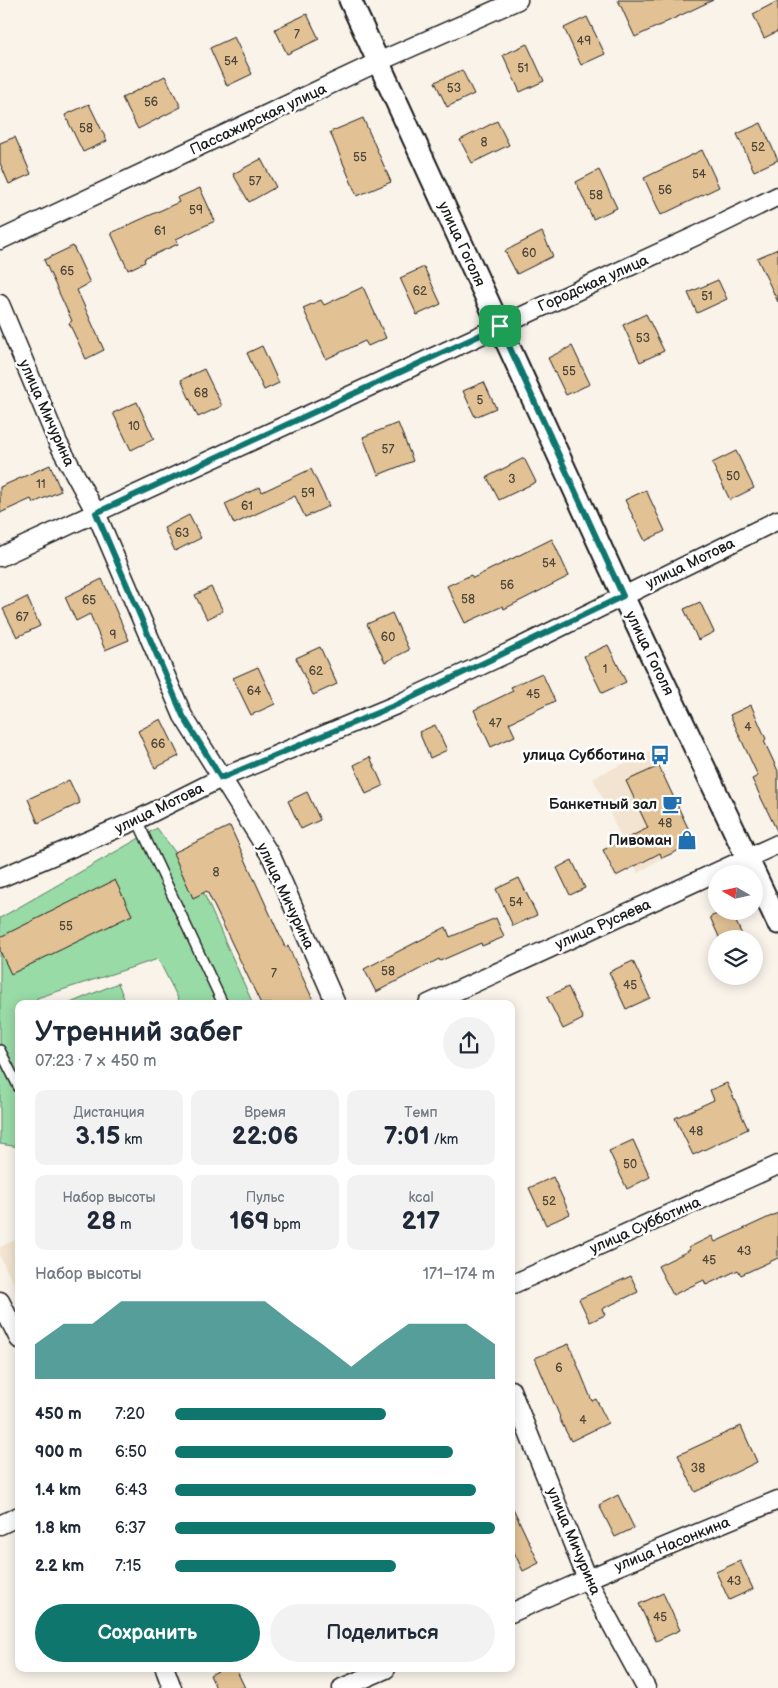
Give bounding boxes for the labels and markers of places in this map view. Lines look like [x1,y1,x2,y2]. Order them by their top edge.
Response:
pin [479,305,521,347]
bus stop icon: улица Субботина [649,744,671,766]
place label: улица Субботина [523,746,645,765]
cafe icon: Банкетный зал [661,793,683,815]
place label: Банкетный зал [549,795,657,814]
shop icon: Пивоман [676,829,698,851]
place label: Пивоман [608,831,672,850]

